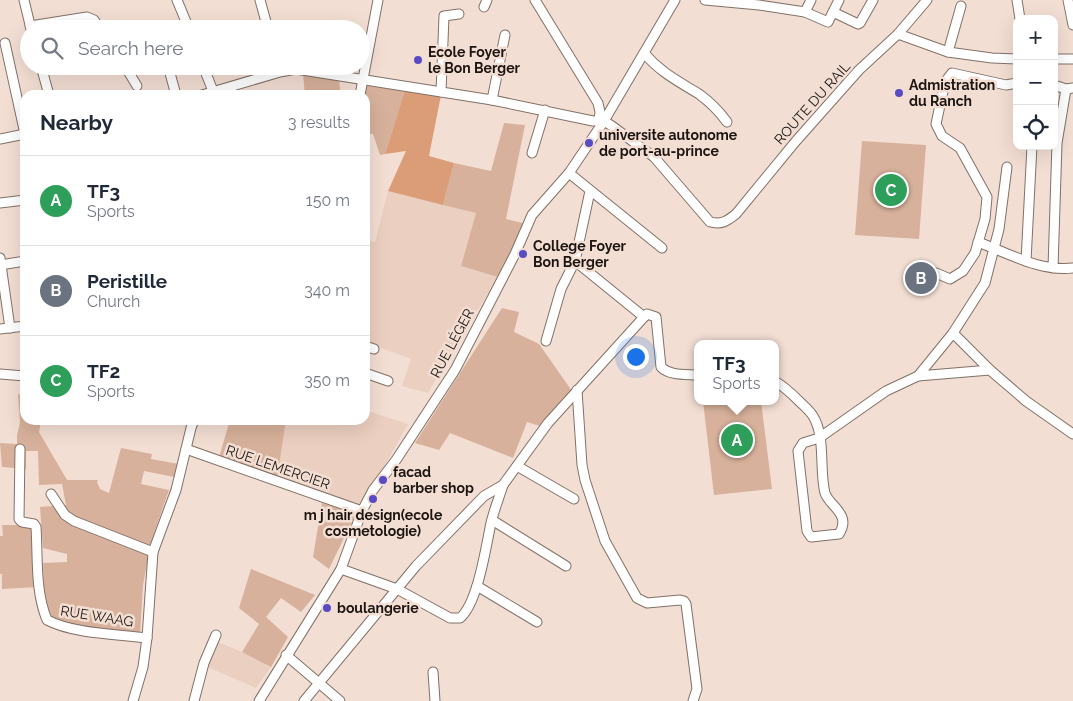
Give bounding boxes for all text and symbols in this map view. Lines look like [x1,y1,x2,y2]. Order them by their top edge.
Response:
map controls [1013,15,1058,150]
button: + [1013,15,1058,60]
search box [20,20,370,75]
icon: search [38,34,66,62]
text: Search here [78,37,184,59]
place label: Ecole Foyer le Bon Berger [428,44,521,76]
marker: Ecole Foyer le Bon Berger [412,54,424,66]
street label: ROUTE DU RAIL [771,59,853,147]
button: − [1013,60,1058,105]
place label: Admistration du Ranch [909,77,995,109]
marker: Admistration du Ranch [893,87,905,99]
button: locate [1013,105,1058,150]
text: Nearby [40,110,113,135]
text: 3 results [288,113,350,132]
place label: universite autonome de port-au-prince [599,127,738,159]
marker: universite autonome de port-au-prince [583,137,595,149]
pin: C [875,171,907,209]
text: TF3 [87,180,120,202]
text: A [51,191,61,210]
text: 150 m [306,191,350,210]
text: Sports [87,202,135,221]
place label: College Foyer Bon Berger [533,238,627,270]
marker: College Foyer Bon Berger [517,248,529,260]
pin: B [905,259,937,297]
text: Peristille [87,270,167,292]
text: B [51,281,61,300]
text: 340 m [304,281,350,300]
text: Church [87,292,140,311]
street label: RUE LÉGER [426,305,477,380]
popup [694,340,779,405]
your location [623,344,649,370]
text: TF3 [713,352,746,374]
text: TF2 [87,360,120,382]
text: C [51,371,61,390]
text: 350 m [304,371,350,390]
text: Sports [713,374,760,393]
text: Sports [87,382,135,401]
pin: A [721,421,753,459]
street label: RUE LEMERCIER [224,442,332,492]
place label: facad barber shop [393,464,474,496]
marker: facad barber shop [377,474,389,486]
marker: m j hair design(ecole cosmetologie) [367,493,379,505]
place label: m j hair design(ecole cosmetologie) [304,507,443,539]
place label: boulangerie [337,600,419,616]
street label: RUE WAAG [59,602,135,630]
marker: boulangerie [321,602,333,614]

